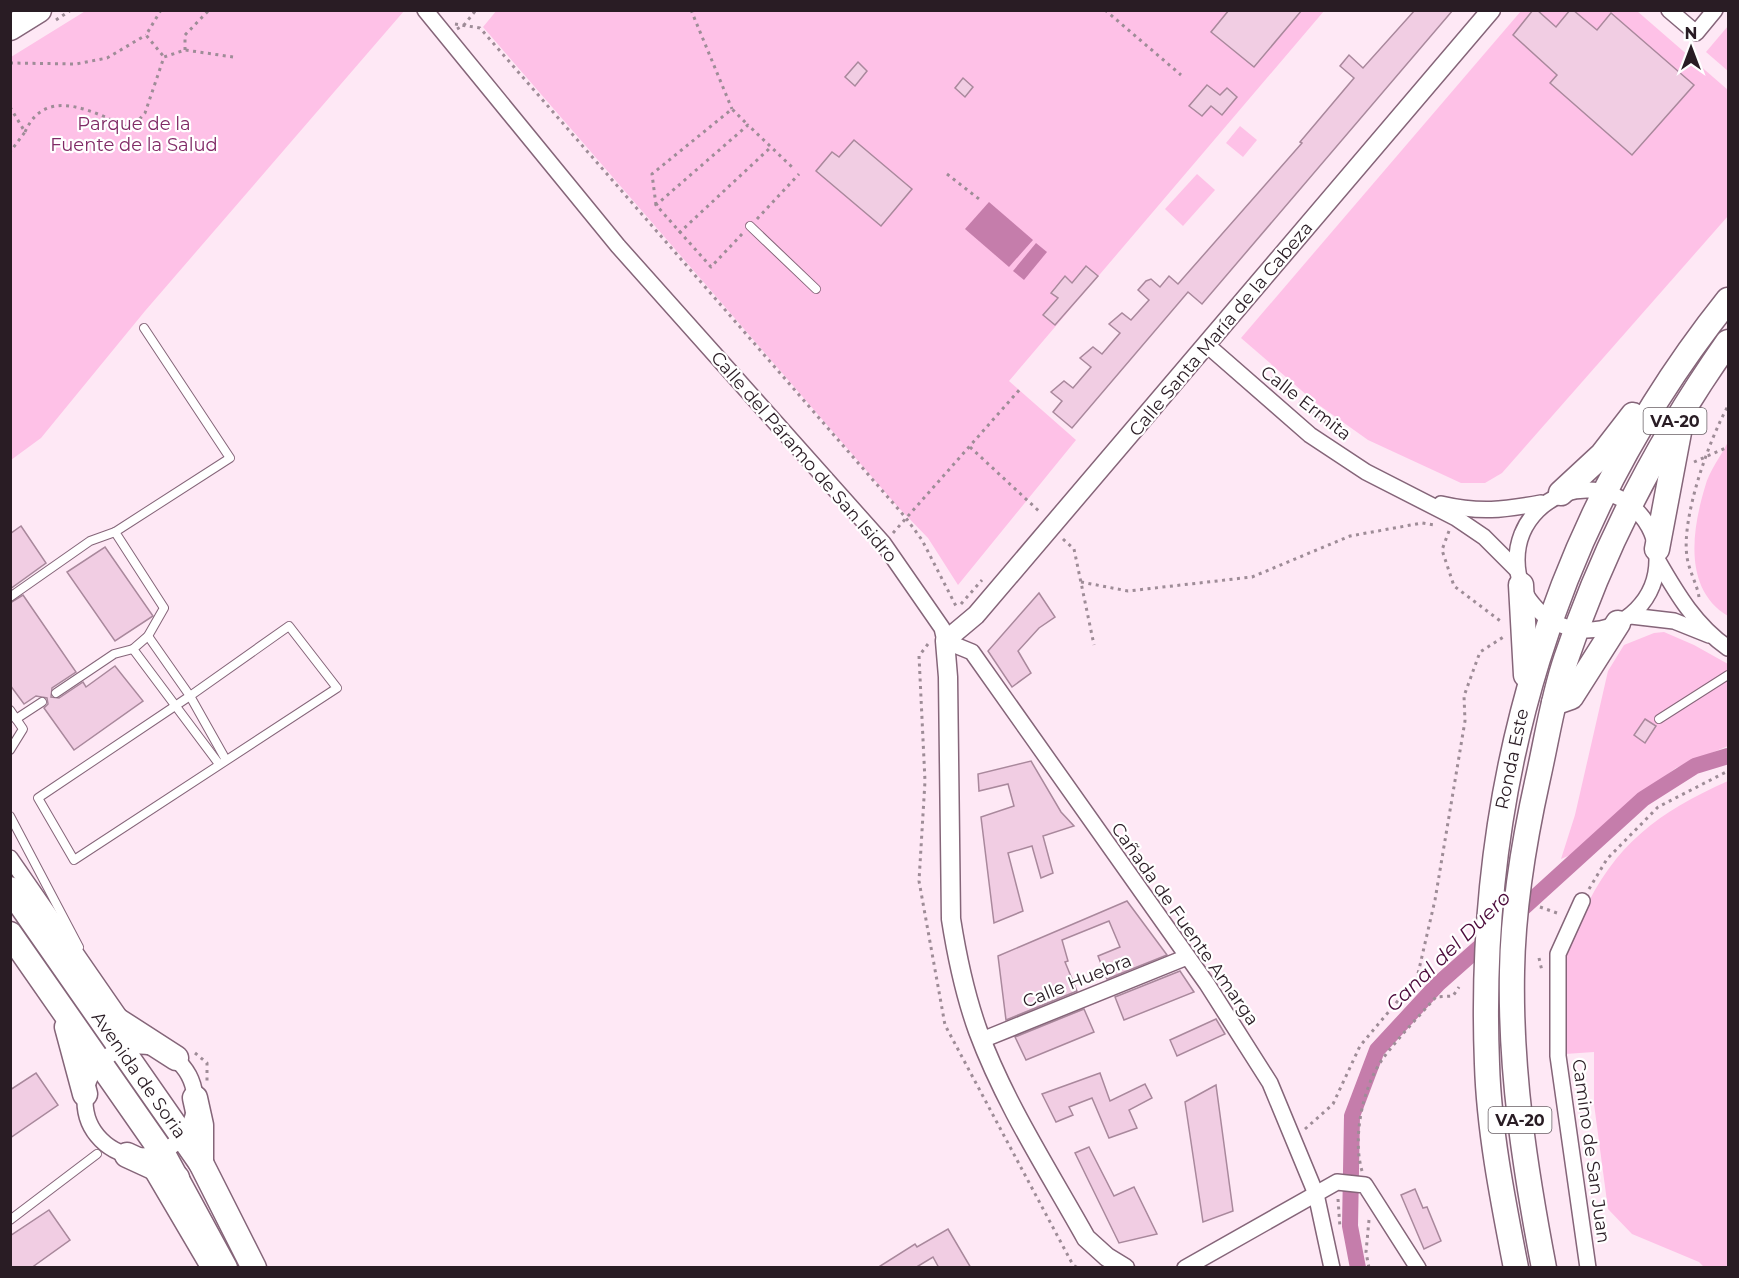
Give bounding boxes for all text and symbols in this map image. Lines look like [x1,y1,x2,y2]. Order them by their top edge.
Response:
north arrow [1661,18,1721,78]
text: N [1685,24,1697,43]
park label: Parque de la Fuente de la Salud [50,113,218,156]
street label: Calle Santa María de la Cabeza [1125,217,1317,441]
street label: Calle del Páramo de San Isidro [706,347,902,567]
street label: Calle Ermita [1256,361,1356,445]
road number: VA-20 [1644,408,1706,434]
street label: Ronda Este [1491,706,1533,811]
street label: Cañada de Fuente Amarga [1106,818,1264,1030]
water label: Canal del Duero [1381,885,1515,1017]
street label: Calle Huebra [1019,949,1135,1013]
street label: Avenida de Soria [87,1007,191,1143]
street label: Camino de San Juan [1567,1058,1615,1244]
road number: VA-20 [1488,1107,1552,1133]

